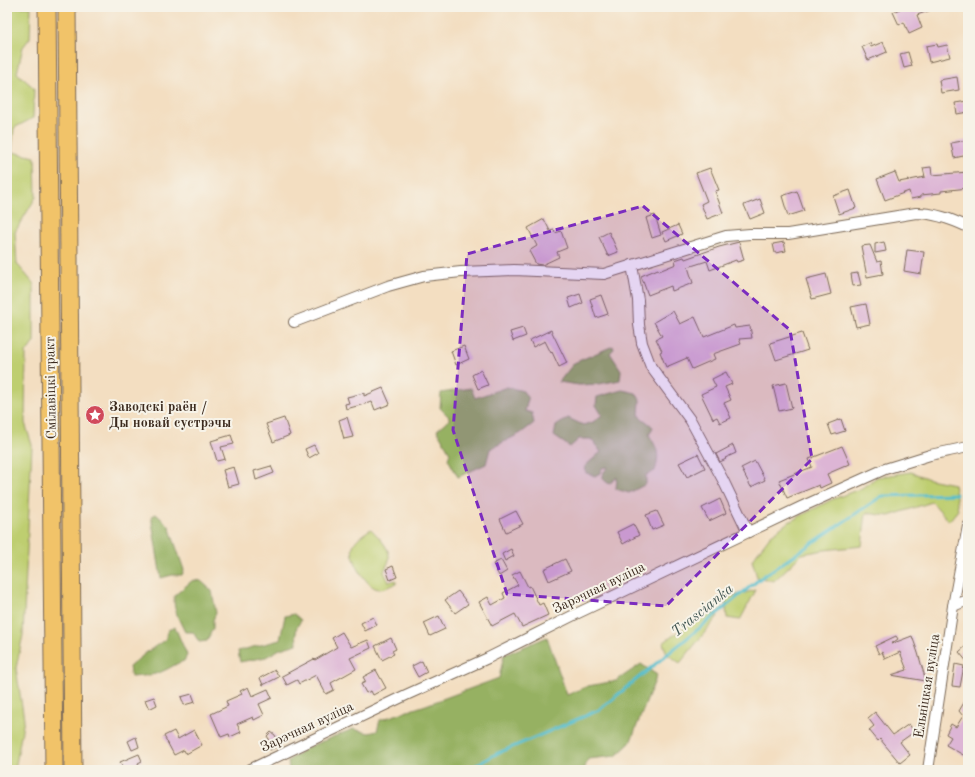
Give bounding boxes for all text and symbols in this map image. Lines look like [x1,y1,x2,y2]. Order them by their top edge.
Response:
street label: Смілавіцкі тракт [43,336,59,439]
place label: Заводскі раён / Ды новай сустрэчы [109,400,232,430]
place icon: Заводскі раён / Ды новай сустрэчы [84,404,106,426]
street label: Зарэчная вуліца [551,560,647,616]
water label: Trascianka [669,582,737,640]
street label: Ельніцкая вуліца [912,633,942,739]
street label: Зарэчная вуліца [258,699,356,755]

